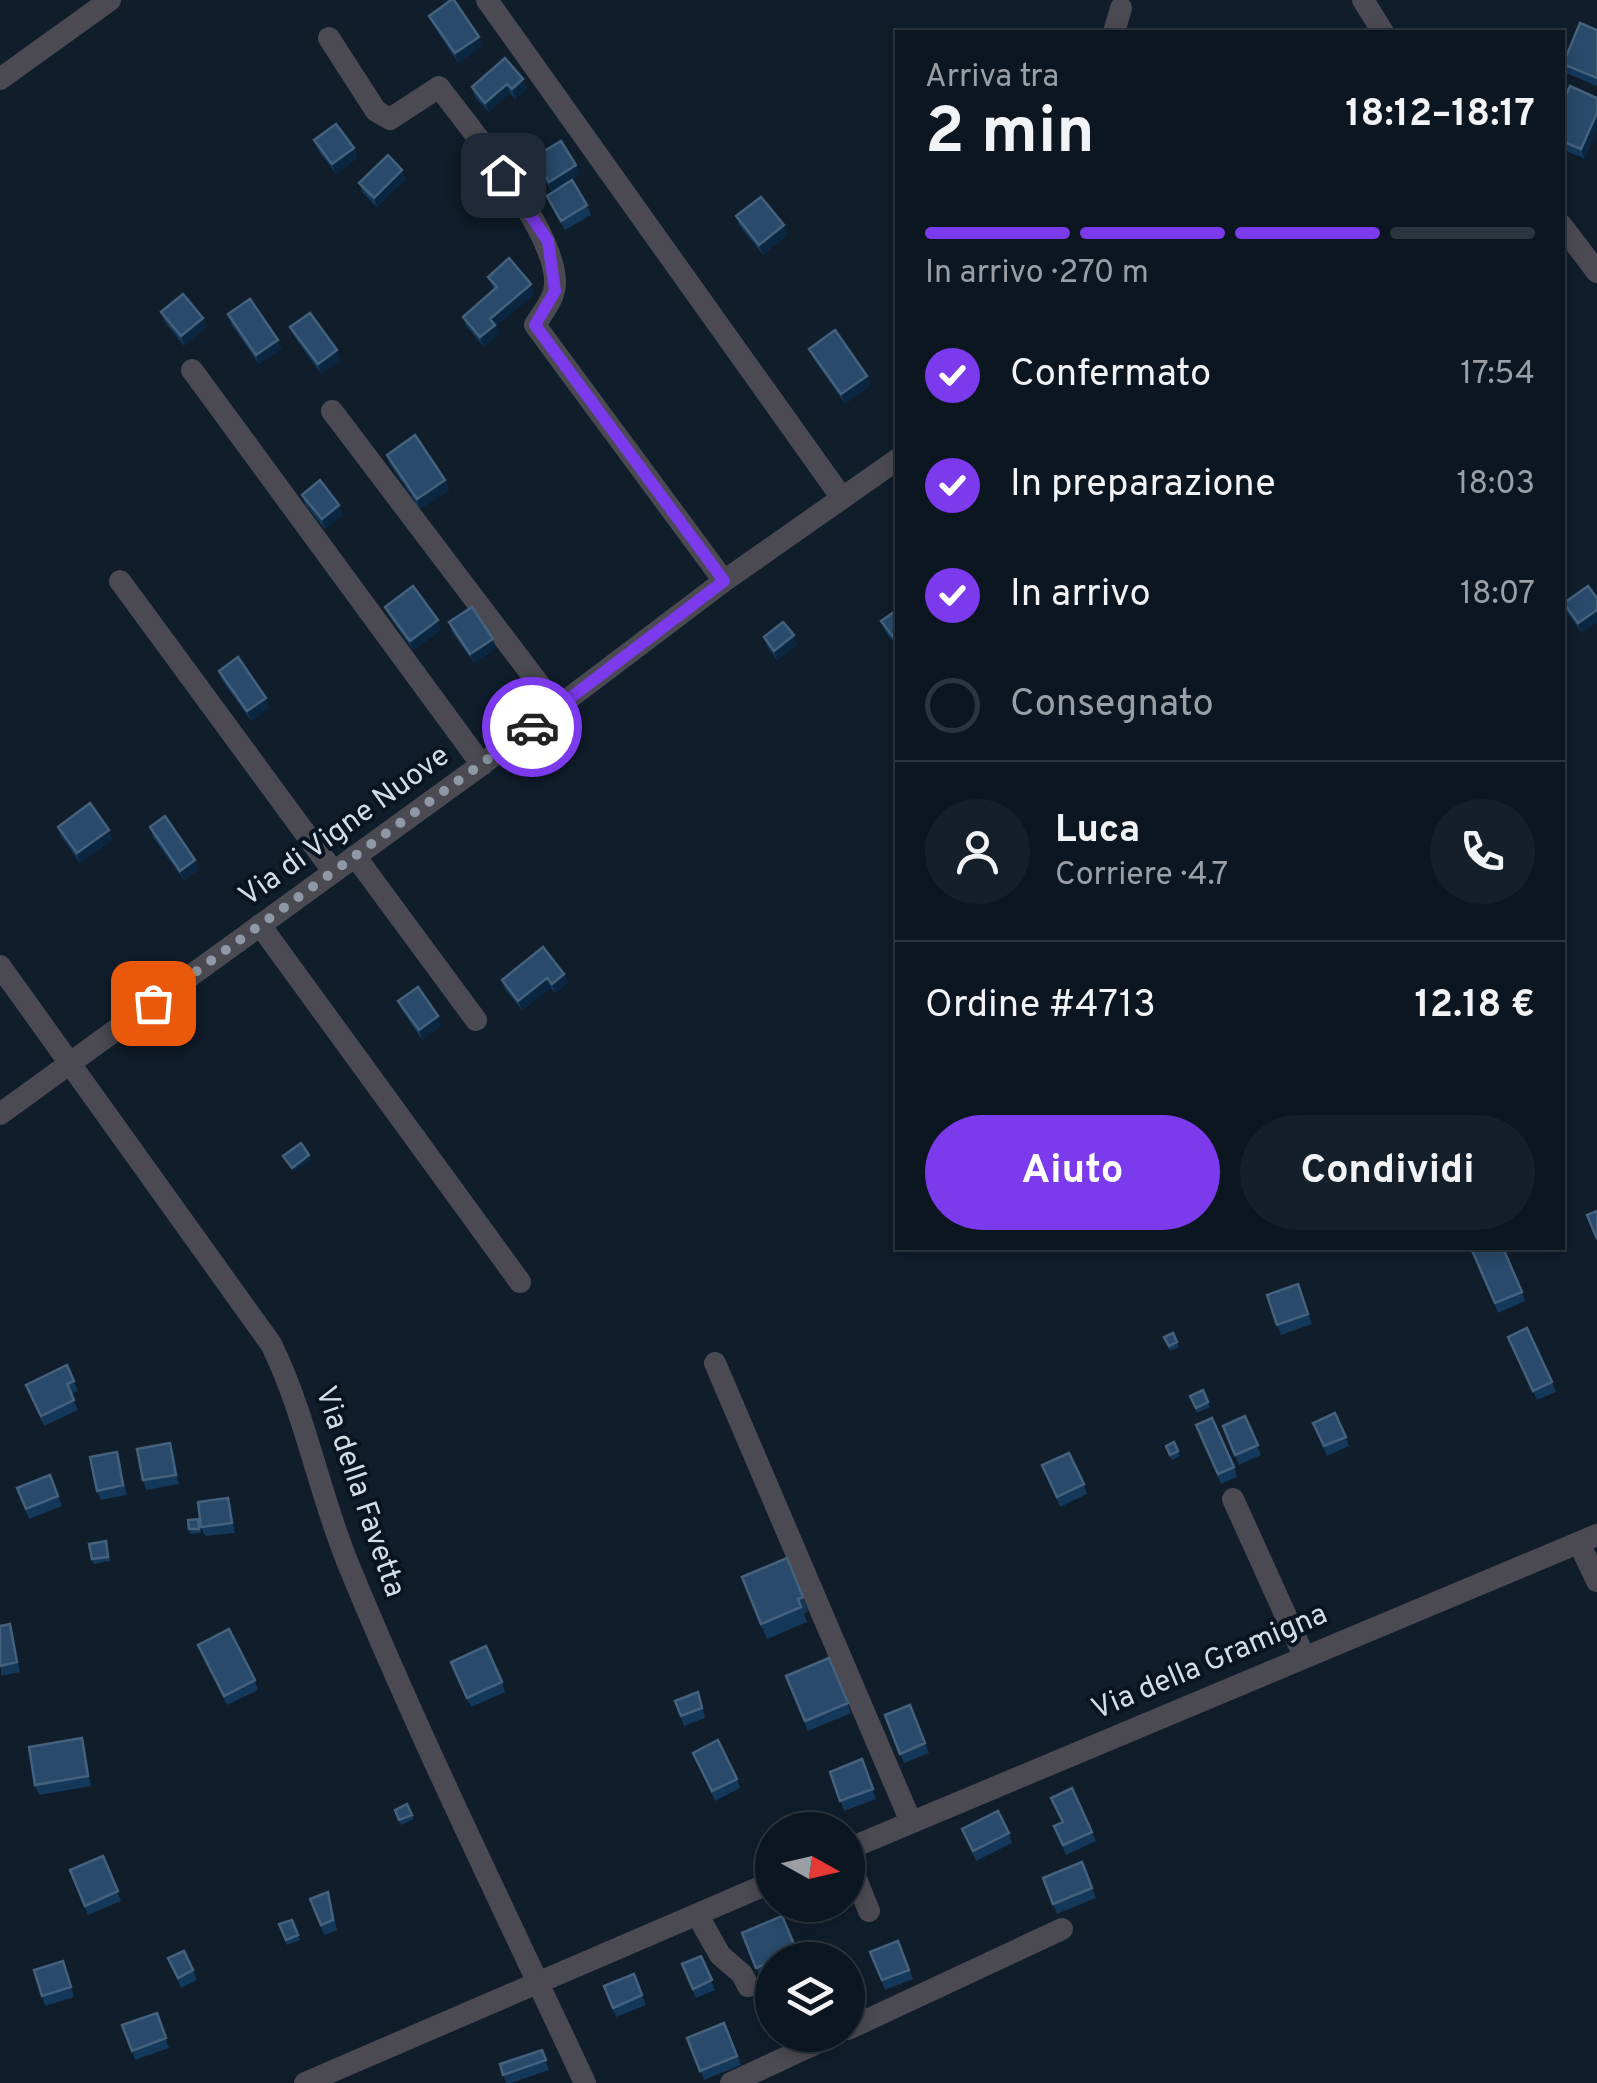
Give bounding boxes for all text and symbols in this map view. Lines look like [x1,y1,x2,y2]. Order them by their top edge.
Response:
text: Arriva tra [925,58,1059,98]
text: 18:12–18:17 [1345,91,1535,140]
text: 2 min [925,94,1095,176]
pin [461,133,546,218]
icon: home [476,148,531,203]
text: In arrivo · 270 m [925,254,1149,294]
icon: check [925,348,980,403]
text: Confermato [1010,351,1211,400]
text: 17:54 [1460,355,1535,395]
icon: check [925,458,980,513]
text: In preparazione [1010,461,1276,510]
text: 18:03 [1457,465,1535,505]
icon: check [925,568,980,623]
text: In arrivo [1010,571,1151,620]
text: 18:07 [1460,575,1535,615]
courier [482,677,582,777]
text: Consegnato [1010,681,1214,730]
icon: car [505,700,560,755]
street label: Via di Vigne Nuove [233,738,457,916]
button: person [925,799,1030,904]
button: phone [1430,799,1535,904]
text: Luca [1055,807,1140,856]
text: Corriere · 4.7 [1055,856,1228,896]
pin [111,961,196,1046]
icon: bag [126,976,181,1031]
text: Ordine #4713 [925,982,1156,1031]
text: 12.18 € [1415,982,1535,1031]
button: Aiuto [925,1115,1220,1230]
button: Condividi [1240,1115,1535,1230]
street label: Via della Favetta [306,1382,412,1602]
street label: Via della Gramigna [1087,1597,1333,1729]
north arrow [755,1812,865,1922]
map controls [755,1812,865,2052]
button: layers [755,1942,865,2052]

